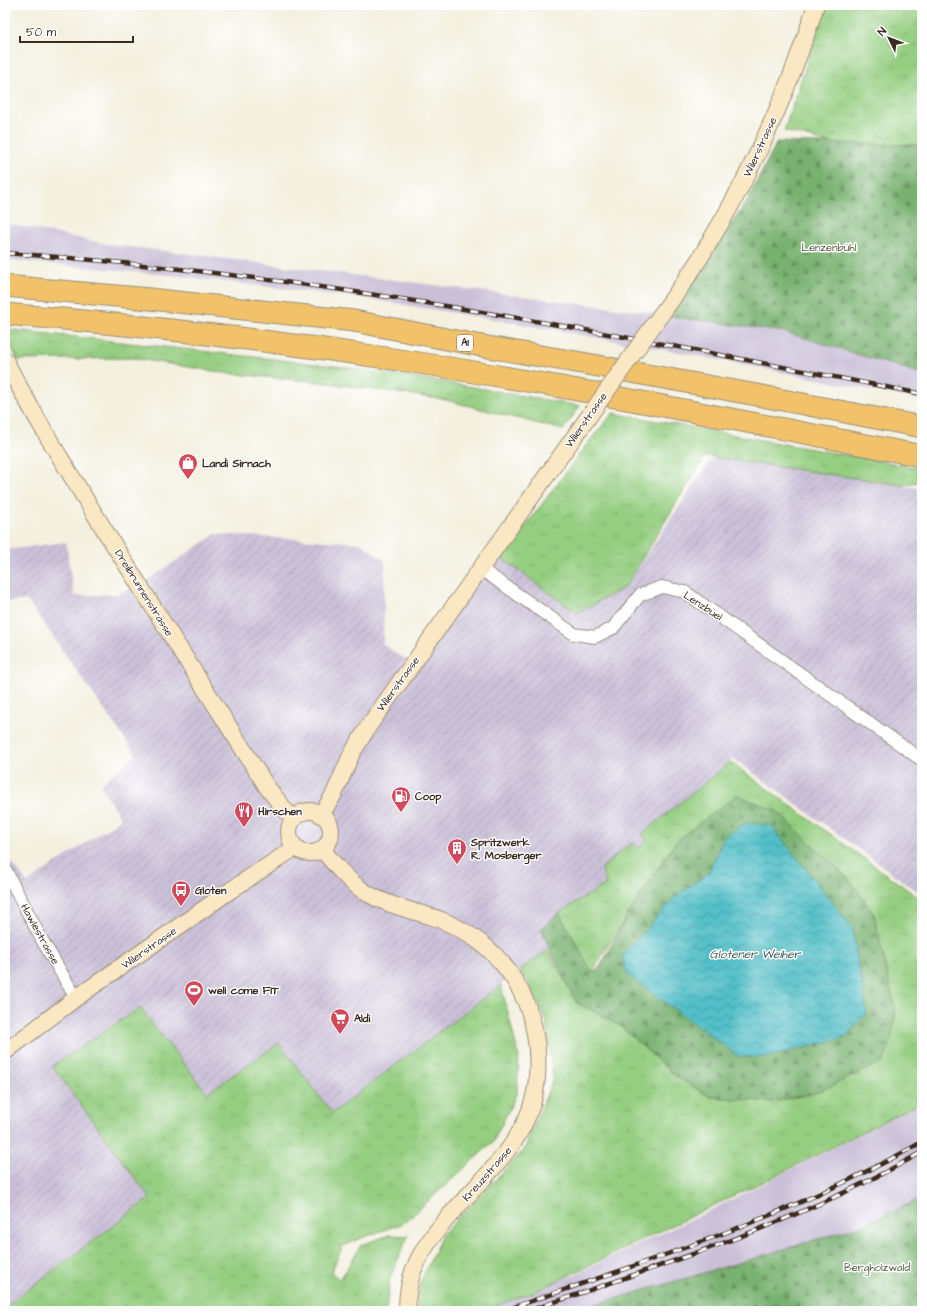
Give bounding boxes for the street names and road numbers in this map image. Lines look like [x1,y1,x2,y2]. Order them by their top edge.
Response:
street label: Wilerstrasse [740,115,780,179]
road number: A1 [457,335,473,351]
street label: Wilerstrasse [561,389,611,451]
street label: Dreibrunnenstrasse [111,547,177,639]
street label: Lenzbüel [680,588,726,624]
street label: Wilerstrasse [373,654,423,714]
street label: Hawlestrasse [17,901,63,967]
street label: Wilerstrasse [118,923,180,973]
street label: Kreuzstrasse [459,1143,515,1205]

